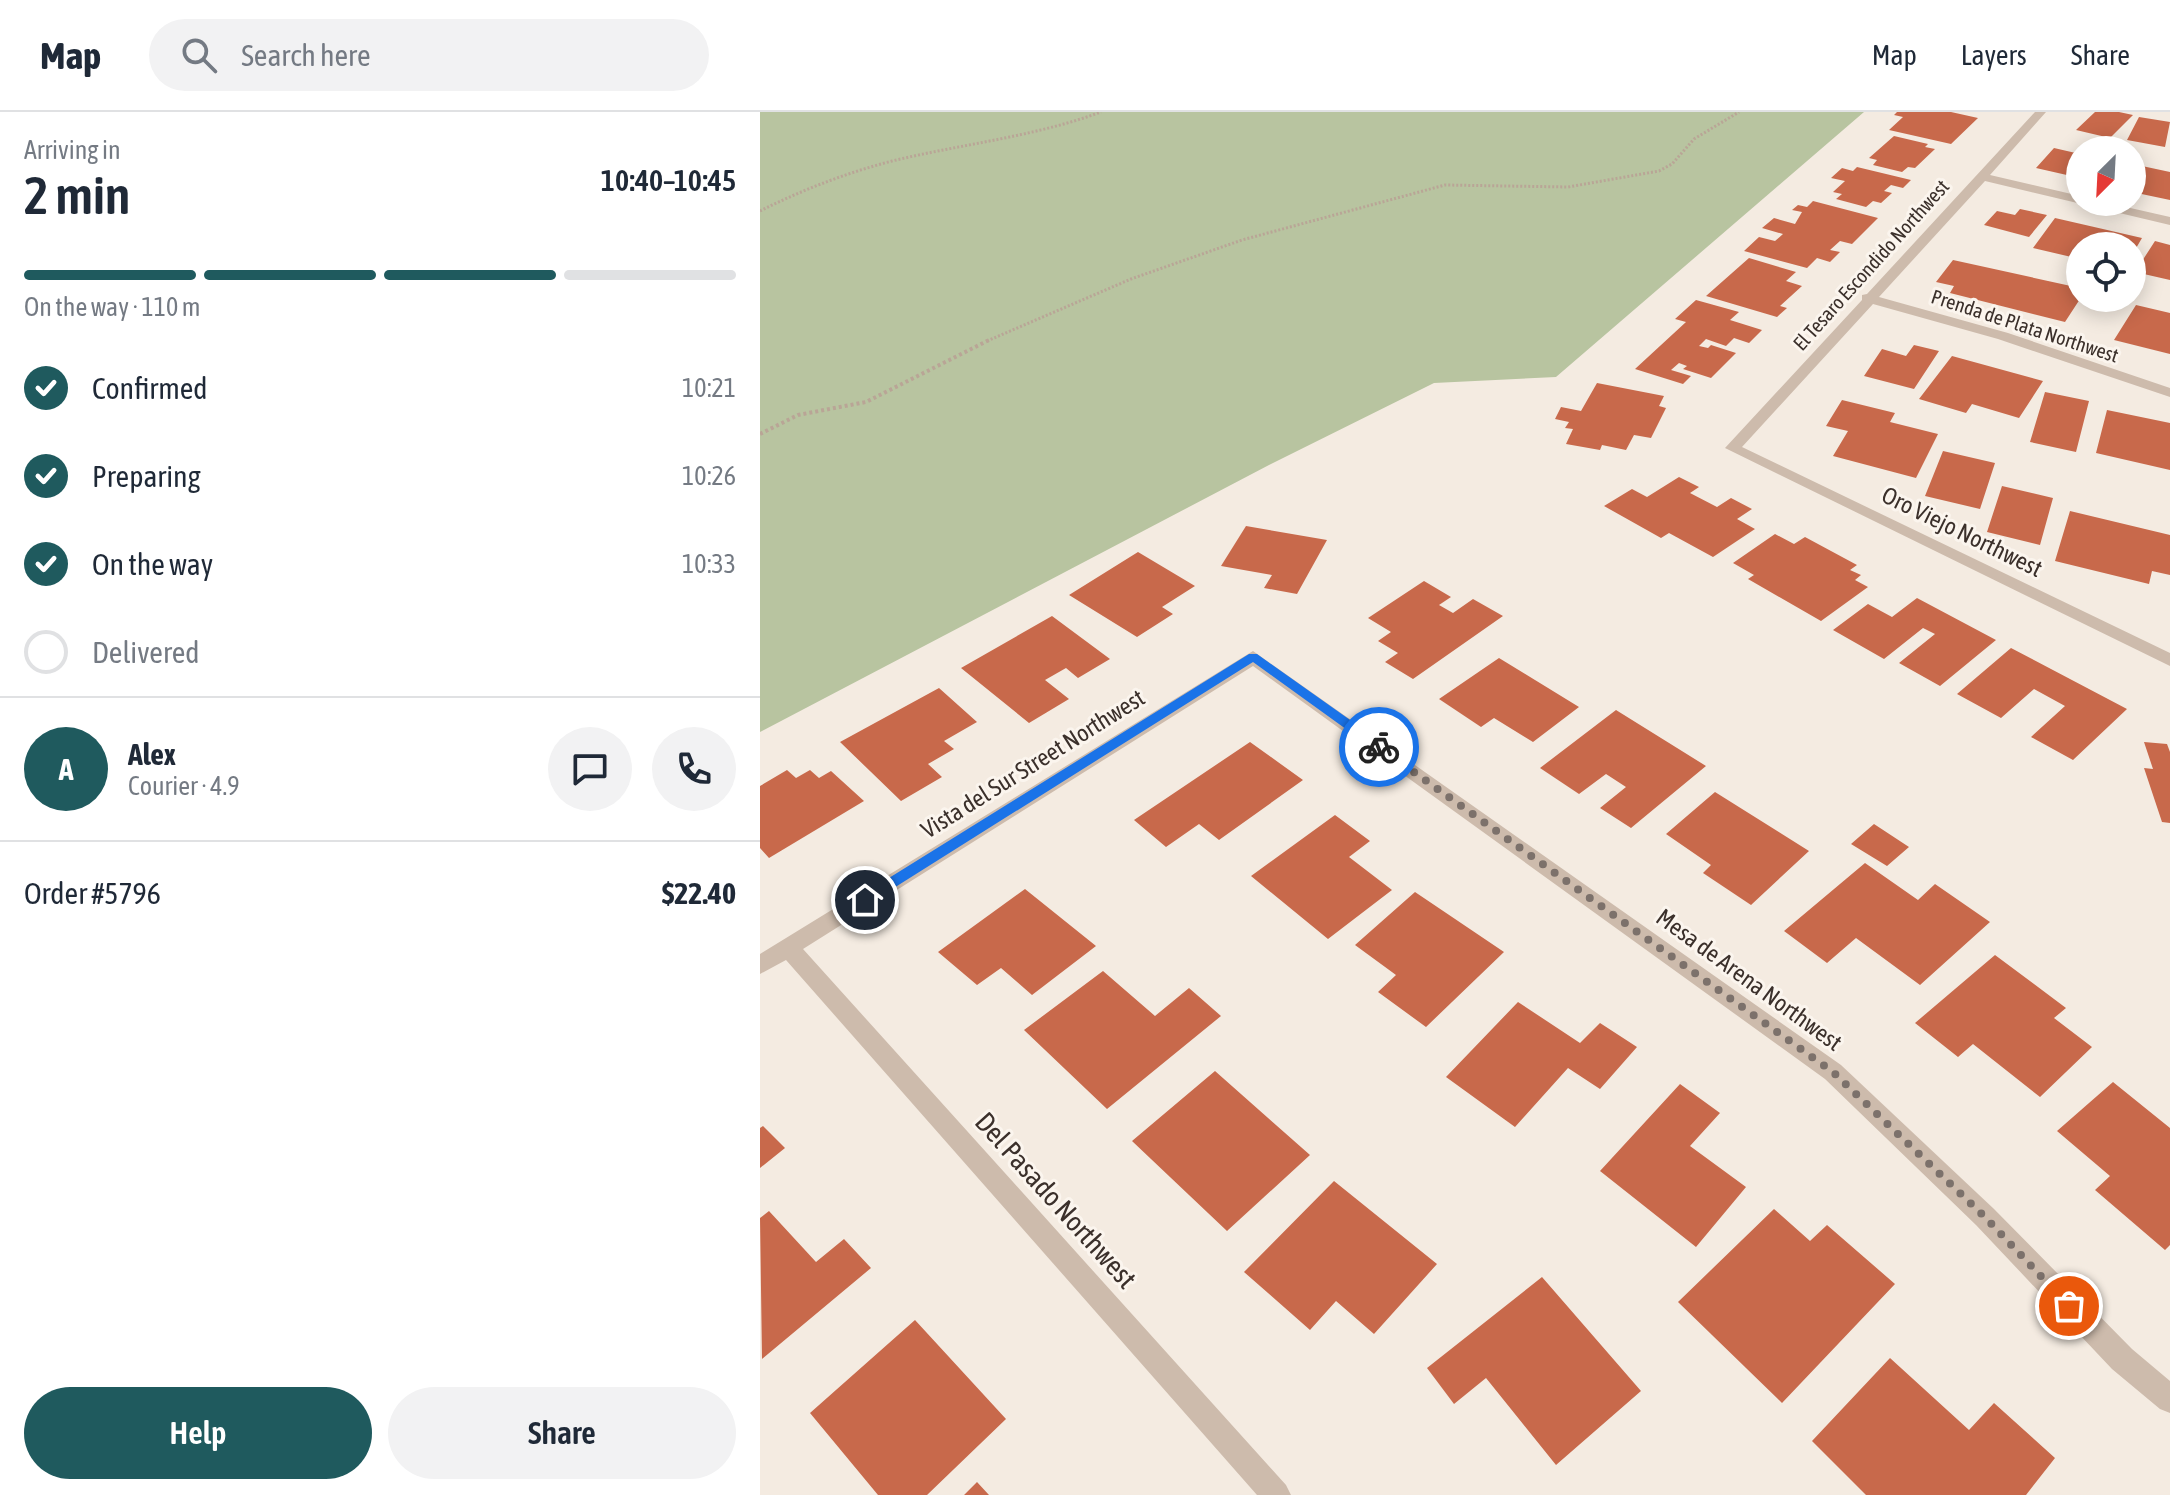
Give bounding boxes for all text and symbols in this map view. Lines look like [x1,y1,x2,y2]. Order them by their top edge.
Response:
search box [149,19,709,91]
icon: search [177,33,221,77]
text: Map [40,34,101,77]
text: Search here [241,38,371,72]
text: Map [1872,39,1917,71]
text: Layers [1961,39,2027,71]
text: Share [2071,39,2130,71]
text: Arriving in [24,135,121,165]
north arrow [2066,136,2146,216]
map controls [2066,136,2146,312]
text: 10:40–10:45 [601,163,736,197]
text: 2 min [24,165,130,225]
street label: El Tesaro Escondido Northwest [1788,175,1953,355]
button: locate [2066,232,2146,312]
street label: Prenda de Plata Northwest [1929,284,2122,367]
text: On the way · 110 m [24,292,201,322]
icon: check [24,366,68,410]
text: Confirmed [92,371,207,405]
text: 10:21 [682,373,736,403]
icon: check [24,454,68,498]
text: Preparing [92,459,201,493]
text: 10:26 [682,461,736,491]
street label: Oro Viejo Northwest [1878,481,2047,582]
icon: check [24,542,68,586]
text: On the way [92,547,213,581]
text: 10:33 [682,549,736,579]
text: Delivered [92,635,200,669]
street label: Vista del Sur Street Northwest [916,684,1149,843]
courier [1339,707,1419,787]
icon: bike [1357,725,1401,769]
button: chat [548,727,632,811]
button: phone [652,727,736,811]
text: Alex [128,737,176,771]
text: A [59,752,73,786]
text: Courier · 4.9 [128,771,239,801]
pin [831,866,899,934]
text: Order #5796 [24,876,161,910]
text: $22.40 [662,876,736,910]
icon: home [843,878,887,922]
street label: Mesa de Arena Northwest [1651,903,1847,1056]
street label: Del Pasado Northwest [969,1106,1143,1294]
pin [2035,1272,2103,1340]
icon: bag [2047,1284,2091,1328]
button: Help [24,1387,372,1479]
button: Share [388,1387,736,1479]

